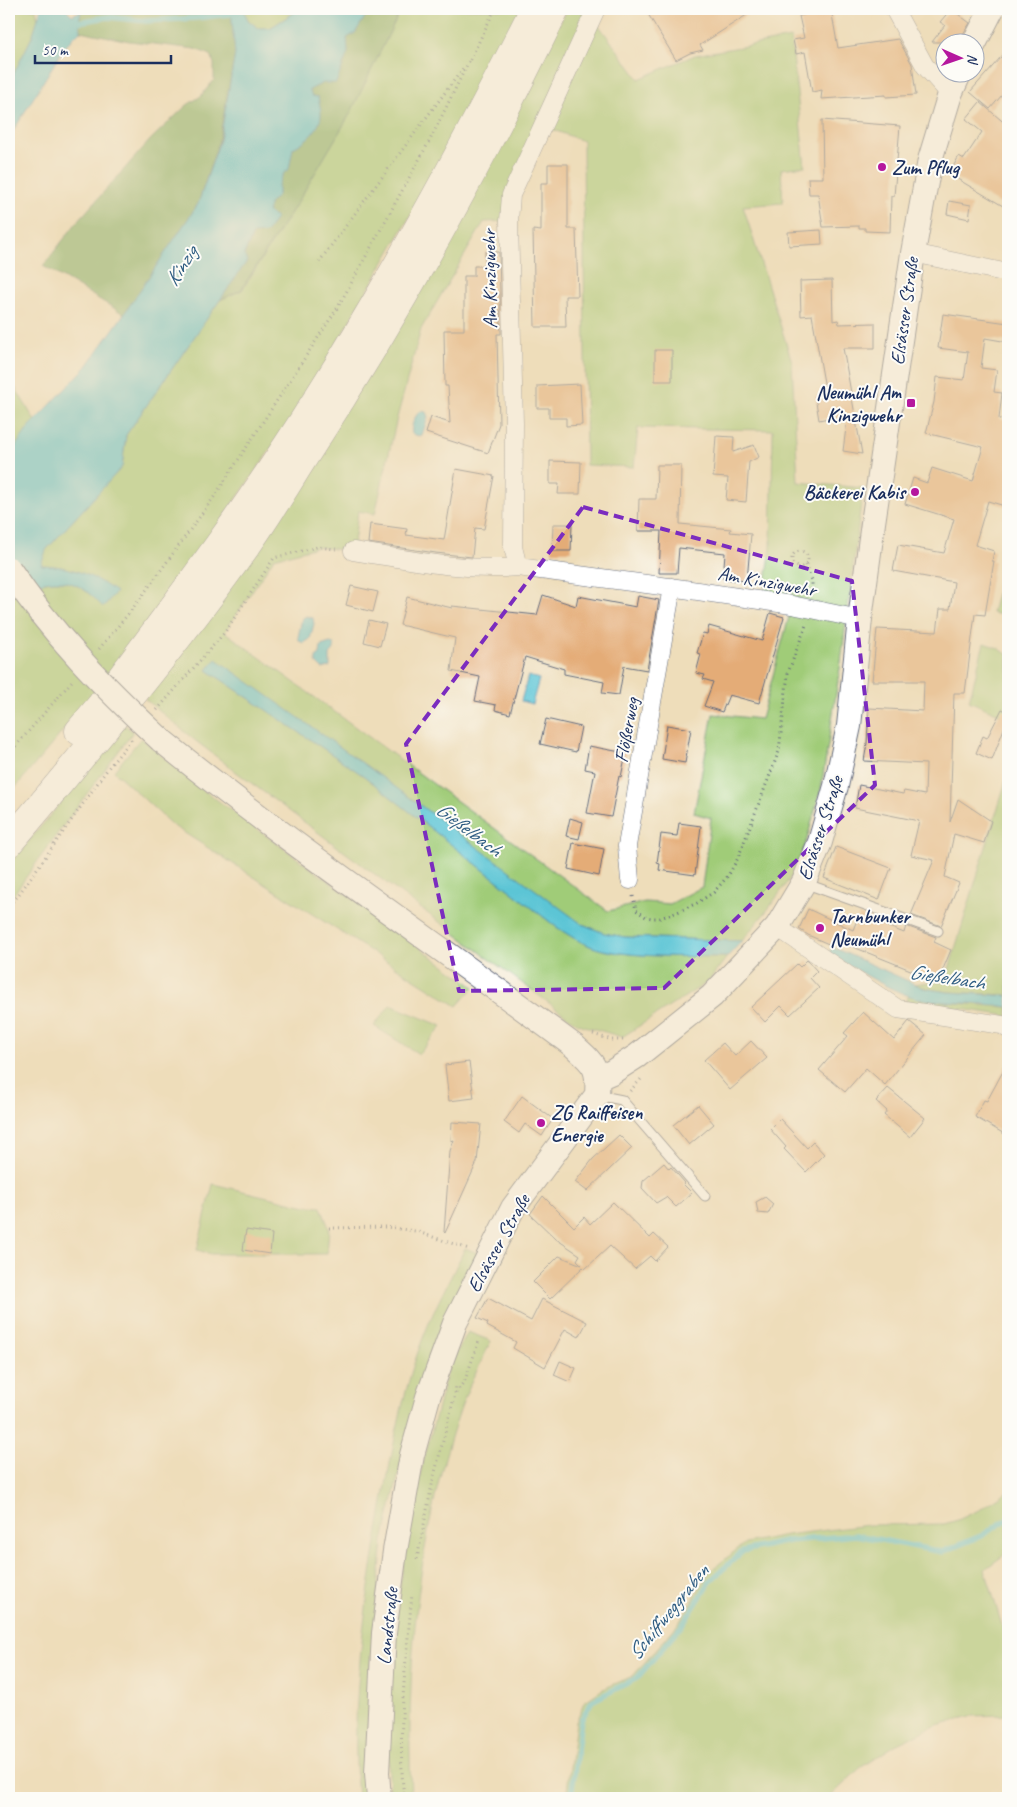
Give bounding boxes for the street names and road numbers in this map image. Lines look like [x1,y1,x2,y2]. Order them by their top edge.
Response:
street label: Am Kinzigwehr [476,227,503,329]
street label: Elsässer Straße [885,254,925,366]
street label: Am Kinzigwehr [716,561,820,603]
street label: Flößerweg [608,694,645,765]
street label: Elsässer Straße [792,771,850,883]
street label: Elsässer Straße [461,1189,536,1297]
street label: Landstraße [371,1585,404,1666]

